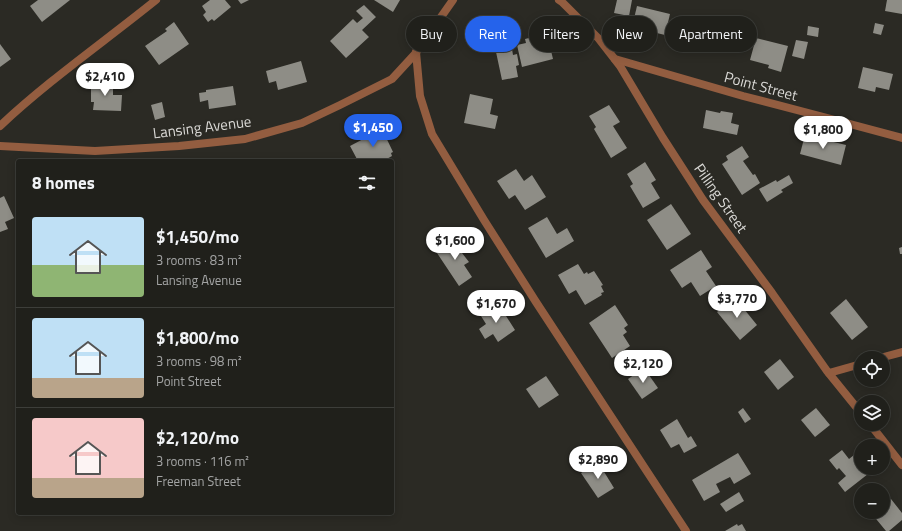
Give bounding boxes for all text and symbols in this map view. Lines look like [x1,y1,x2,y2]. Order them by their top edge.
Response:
chip: Buy [406,16,457,52]
chip: Rent [465,16,521,52]
chip: Filters [529,16,594,52]
chip: New [602,16,657,52]
chip: Apartment [665,16,757,52]
pin: $2,410 [72,63,138,97]
street label: Point Street [722,65,801,107]
text: $2,410 [85,66,125,86]
street label: Lansing Avenue [151,110,253,144]
pin: $1,450 [340,114,406,148]
pin: $1,800 [790,116,856,150]
text: $1,450 [353,117,393,137]
text: $1,800 [803,119,843,139]
street label: Pilling Street [689,159,754,238]
text: 8 homes [32,170,95,196]
icon: filters [356,172,378,194]
text: $1,450/mo [156,224,239,250]
pin: $1,600 [422,227,488,261]
text: $1,600 [435,230,475,250]
icon: home [64,233,112,281]
text: 3 rooms · 83 m² [156,250,242,270]
text: Lansing Avenue [156,270,242,290]
pin: $3,770 [704,285,770,319]
text: $3,770 [717,288,757,308]
pin: $1,670 [463,290,529,324]
text: $1,670 [476,293,516,313]
text: $1,800/mo [156,325,239,351]
icon: home [64,334,112,382]
pin: $2,120 [610,350,676,384]
text: 3 rooms · 98 m² [156,351,242,371]
map controls [854,351,890,519]
button: locate [854,351,890,387]
text: $2,120 [623,353,663,373]
text: Point Street [156,371,221,391]
button: layers [854,395,890,431]
text: $2,120/mo [156,425,239,451]
icon: home [64,434,112,482]
button: + [854,439,890,475]
pin: $2,890 [565,446,631,480]
text: $2,890 [578,449,618,469]
text: 3 rooms · 116 m² [156,451,249,471]
text: Freeman Street [156,471,241,491]
button: − [854,483,890,519]

